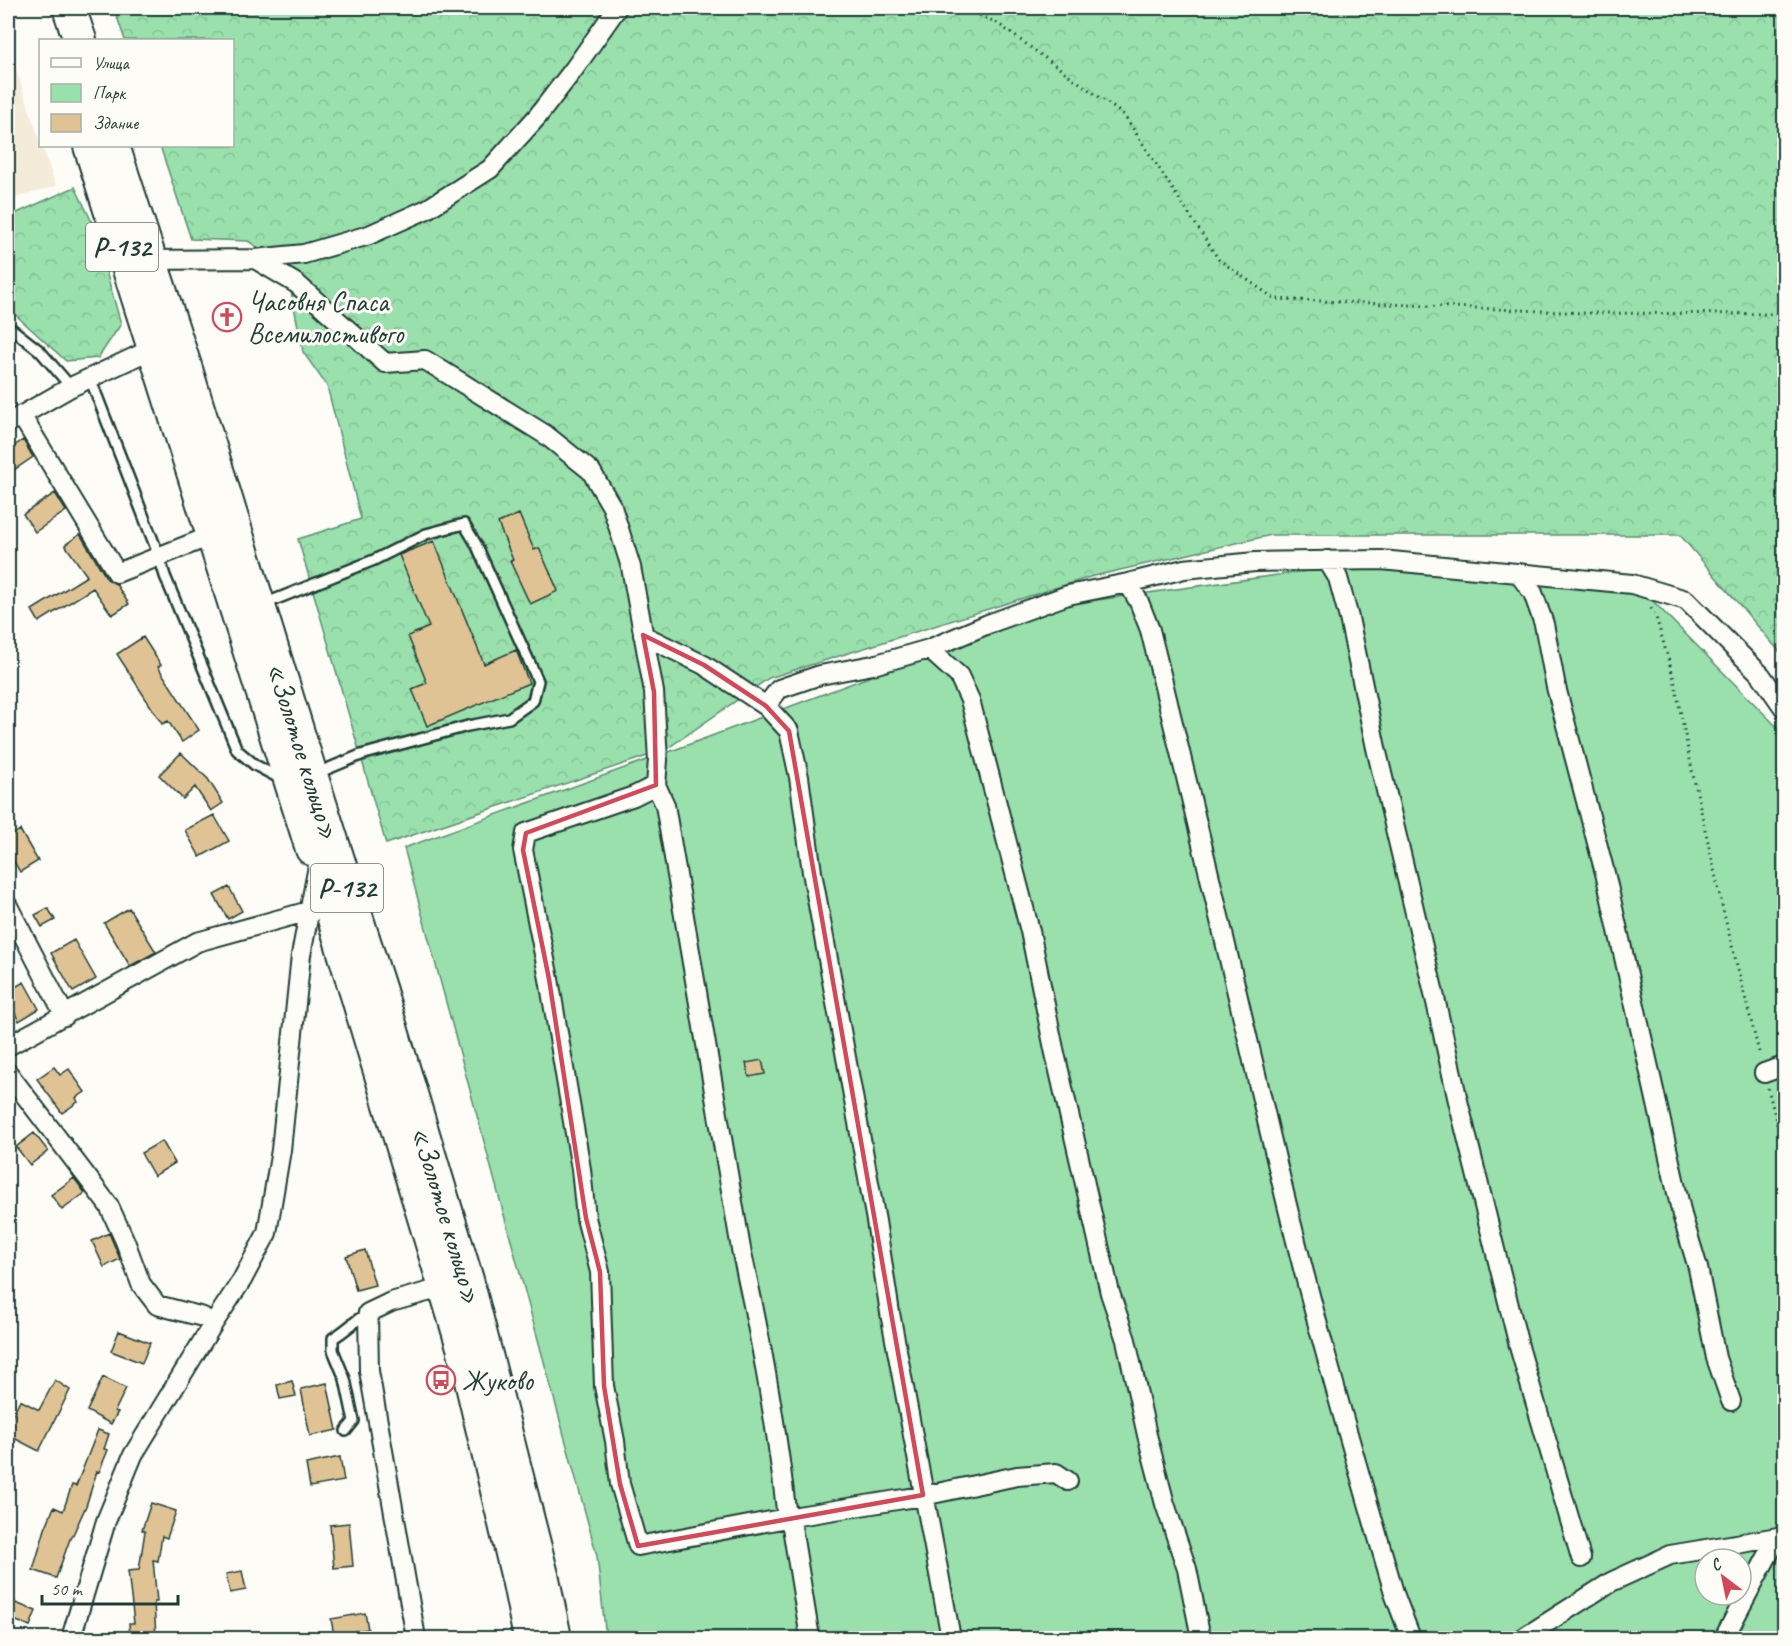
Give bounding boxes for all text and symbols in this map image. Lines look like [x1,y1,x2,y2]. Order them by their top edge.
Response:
legend [39,39,234,147]
text: Улица [93,52,130,74]
text: Парк [93,82,127,104]
text: Здание [93,112,139,134]
road number: Р-132 [86,223,158,271]
place label: Часовня Спаса Всемилостивого [248,284,406,351]
church icon: Часовня Спаса Всемилостивого [211,301,243,333]
street label: «Золотое кольцо» [260,658,348,843]
road number: Р-132 [311,864,383,912]
street label: «Золотое кольцо» [404,1122,490,1307]
place label: Жуково [462,1363,535,1398]
bus stop icon: Жуково [425,1364,457,1396]
north arrow [1693,1547,1753,1607]
text: С [1707,1553,1726,1576]
scale bar [42,1568,178,1606]
text: 50 m [51,1578,84,1600]

